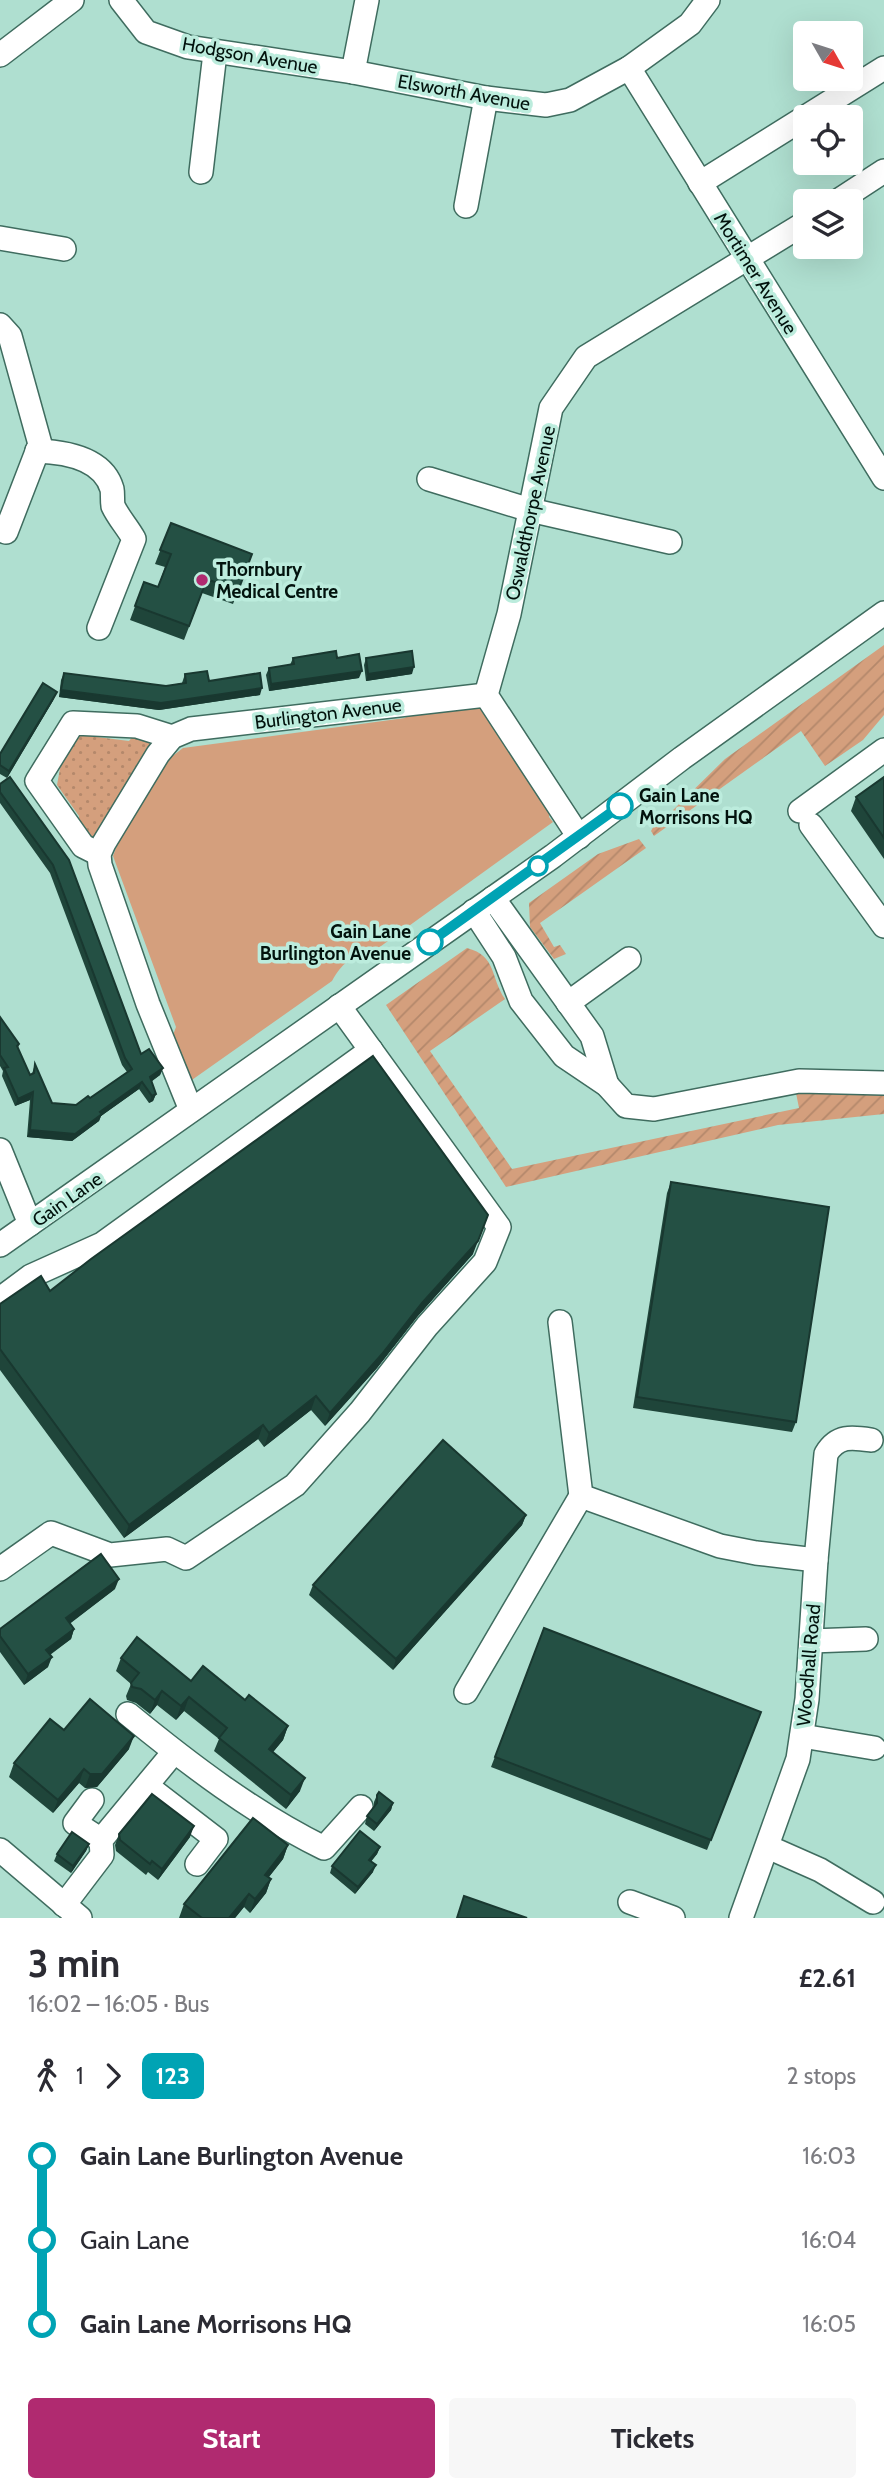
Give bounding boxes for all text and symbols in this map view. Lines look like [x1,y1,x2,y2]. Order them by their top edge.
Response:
north arrow [793,21,863,91]
map controls [793,21,863,259]
street label: Hodgson Avenue [180,32,320,79]
street label: Elsworth Avenue [396,70,532,116]
button: locate [793,105,863,175]
button: layers [793,189,863,259]
street label: Mortimer Avenue [709,208,802,339]
street label: Oswaldthorpe Avenue [501,423,560,603]
place label: Thornbury Medical Centre [216,558,338,603]
marker: Thornbury Medical Centre [194,572,210,588]
street label: Burlington Avenue [253,693,403,734]
place label: Gain Lane Morrisons HQ [639,784,753,829]
marker: Gain Lane Morrisons HQ [607,793,633,819]
unlabelled marker [528,856,548,876]
place label: Gain Lane Burlington Avenue [260,920,411,965]
marker: Gain Lane Burlington Avenue [417,929,443,955]
street label: Gain Lane [28,1167,107,1232]
street label: Woodhall Road [792,1603,825,1727]
text: 3 min [28,1940,120,1987]
text: £2.61 [799,1962,856,1994]
text: 16:02 – 16:05 · Bus [28,1990,209,2018]
icon: walk [28,2057,66,2095]
icon: forward [94,2057,132,2095]
text: 123 [156,2061,190,2090]
text: 1 [76,2062,84,2090]
text: 2 stops [787,2062,856,2090]
text: Gain Lane Burlington Avenue [80,2140,403,2172]
text: 16:03 [802,2142,856,2170]
text: Gain Lane [80,2224,189,2256]
text: 16:04 [801,2226,856,2254]
text: Gain Lane Morrisons HQ [80,2308,352,2340]
text: 16:05 [802,2310,856,2338]
button: Start [28,2398,435,2478]
button: Tickets [449,2398,856,2478]

